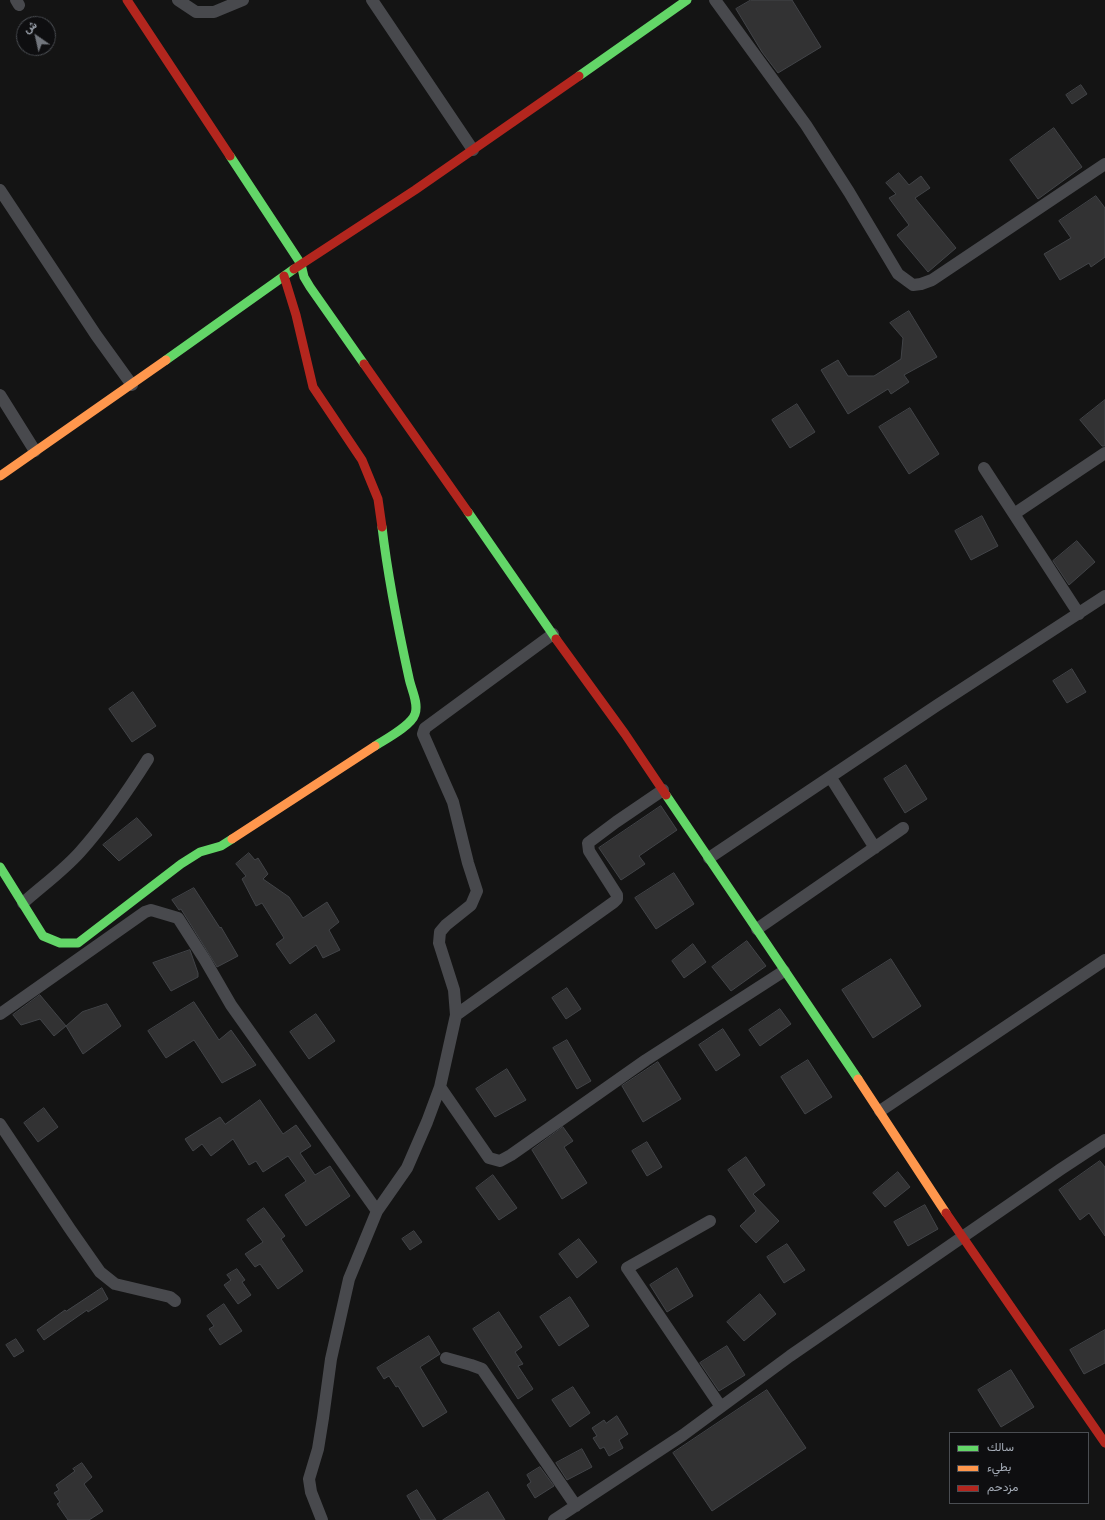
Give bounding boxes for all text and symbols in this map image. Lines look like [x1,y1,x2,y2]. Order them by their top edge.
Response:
north arrow [16,16,56,56]
text: ش [20,17,39,36]
legend [949,1432,1089,1504]
text: سالك [987,1439,1014,1453]
text: بطيء [987,1459,1011,1473]
text: مزدحم [987,1479,1018,1493]

